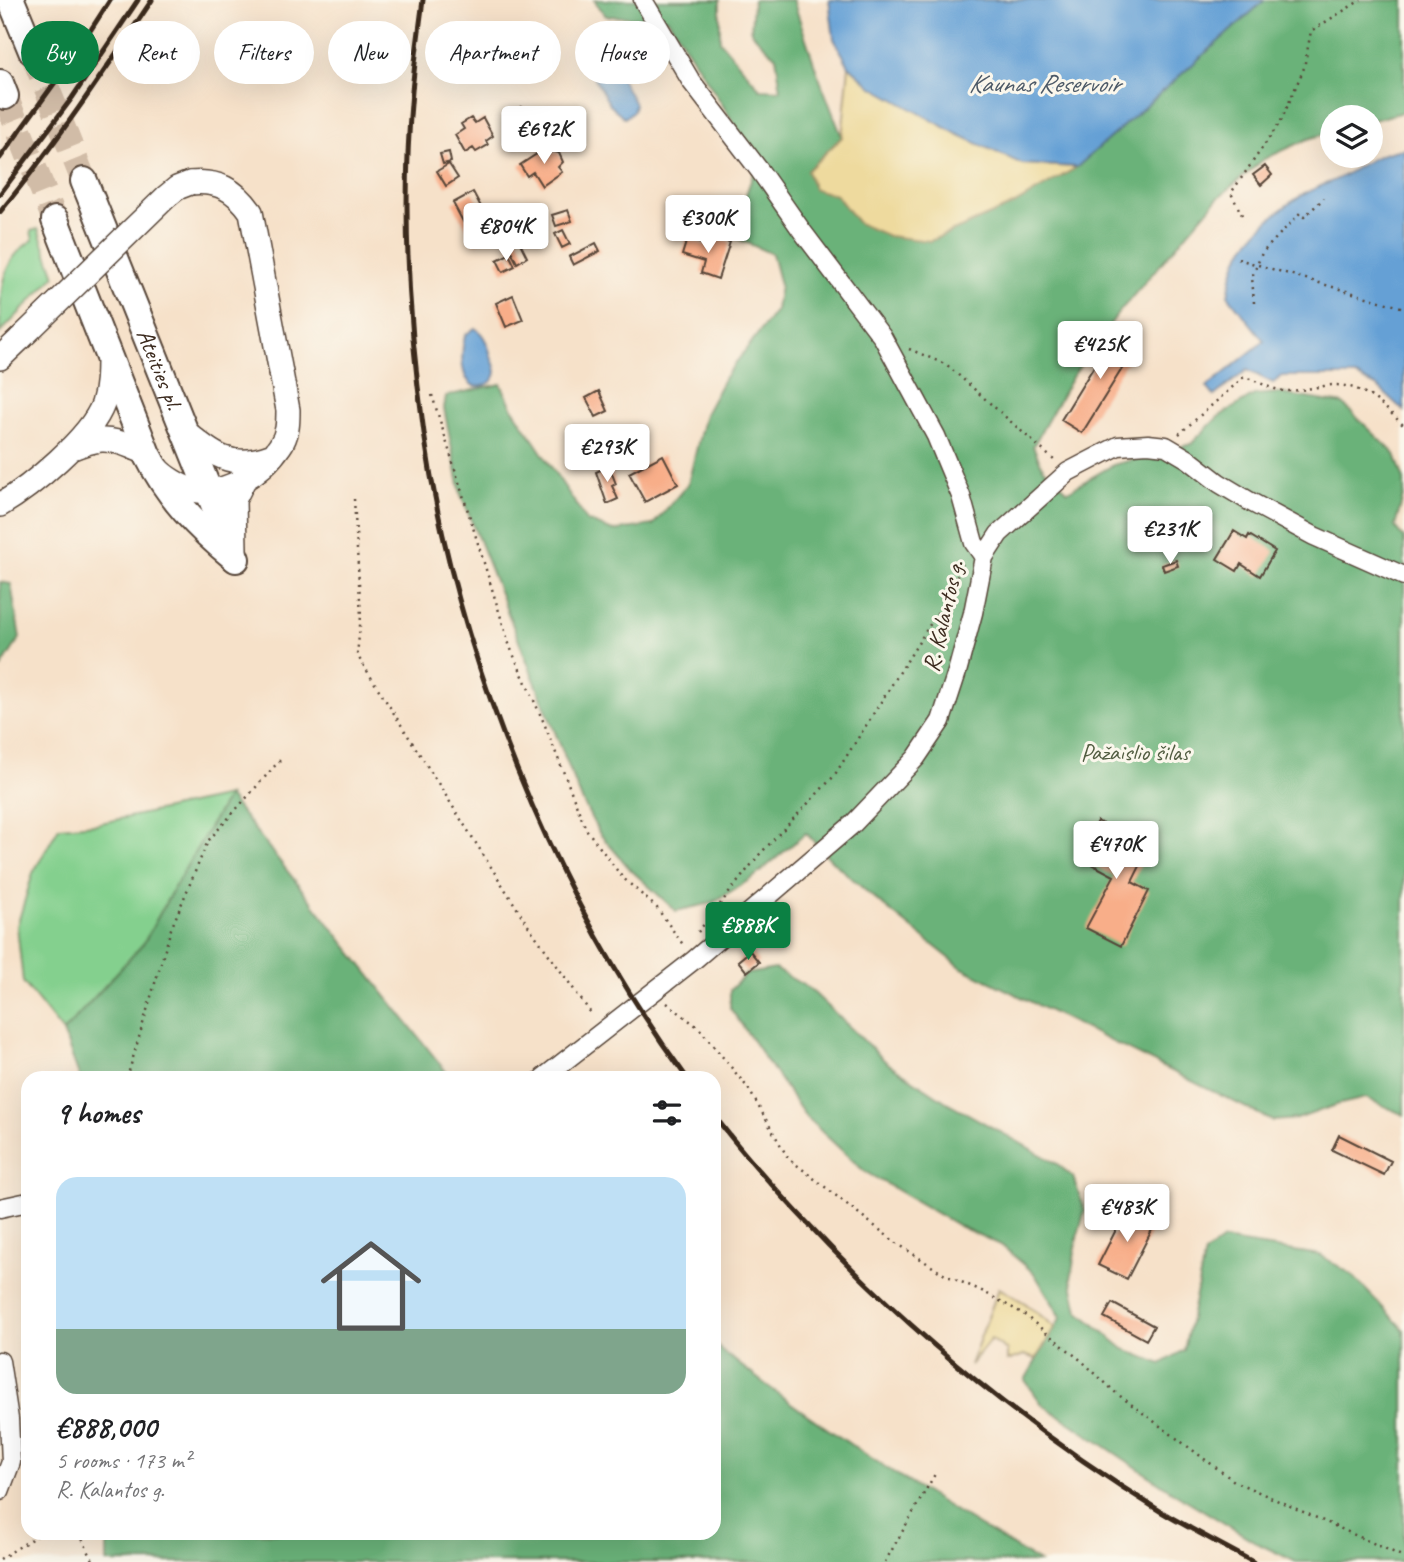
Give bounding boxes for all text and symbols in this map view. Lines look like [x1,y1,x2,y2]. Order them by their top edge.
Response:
chip: Buy [21,21,99,84]
chip: Rent [113,21,200,84]
chip: Filters [214,21,314,84]
chip: New [328,21,411,84]
chip: Apartment [425,21,561,84]
chip: House [575,21,670,84]
water label: Kaunas Reservoir [968,67,1124,100]
map controls [1320,105,1383,168]
button: layers [1320,105,1383,168]
pin: €692K [495,106,593,166]
text: €692K [517,114,571,143]
pin: €300K [659,196,757,255]
text: €300K [681,203,735,232]
pin: €804K [457,204,555,263]
text: €804K [479,211,533,240]
pin: €425K [1051,322,1149,381]
street label: Ateities pl. [130,325,190,414]
text: €425K [1074,329,1126,358]
pin: €293K [558,424,656,484]
text: €293K [581,432,633,461]
pin: €231K [1121,506,1219,566]
text: €231K [1143,514,1197,543]
street label: R. Kalantos g. [916,557,970,674]
park label: Pažaislio šilas [1081,737,1191,767]
pin: €470K [1067,822,1165,881]
text: €470K [1090,829,1143,858]
pin: €888K [699,902,797,962]
text: €888K [721,910,775,939]
text: 9 homes [56,1094,140,1132]
icon: filters [648,1094,686,1132]
pin: €483K [1078,1184,1176,1244]
text: €483K [1100,1192,1154,1221]
icon: home [308,1223,434,1349]
text: €888,000 [56,1408,156,1446]
text: 5 rooms · 173 m² [56,1446,191,1475]
text: R. Kalantos g. [56,1475,164,1504]

